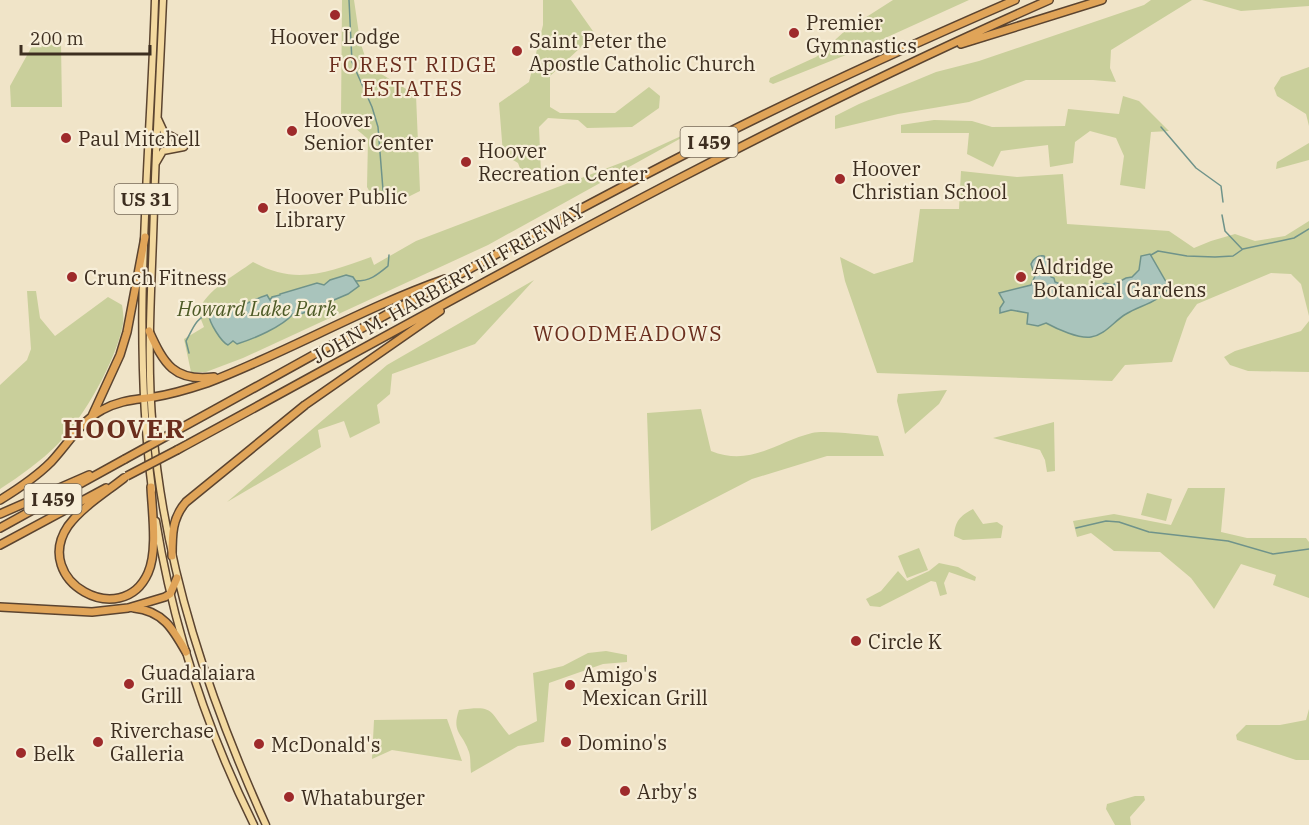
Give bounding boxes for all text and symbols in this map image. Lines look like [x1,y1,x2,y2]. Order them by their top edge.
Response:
marker: Hoover Lodge [328,8,342,22]
place label: Premier Gymnastics [806,9,917,59]
scale bar [21,18,150,56]
place label: Hoover Lodge [270,23,400,50]
marker: Premier Gymnastics [787,26,801,40]
text: 200 m [30,27,84,50]
place label: Saint Peter the Apostle Catholic Church [529,27,755,77]
marker: Saint Peter the Apostle Catholic Church [510,44,524,58]
district label: FOREST RIDGE ESTATES [328,50,498,102]
place label: Hoover Senior Center [304,106,433,156]
marker: Hoover Senior Center [285,124,299,138]
place label: Paul Mitchell [78,125,200,152]
road number: I 459 [680,127,738,157]
marker: Paul Mitchell [59,131,73,145]
place label: Hoover Recreation Center [478,137,648,187]
marker: Hoover Recreation Center [459,155,473,169]
place label: Hoover Christian School [852,155,1007,205]
marker: Hoover Christian School [833,172,847,186]
place label: Hoover Public Library [275,183,407,233]
road number: US 31 [114,184,178,214]
street label: JOHN M. HARBERT III FREEWAY [307,196,589,369]
marker: Hoover Public Library [256,201,270,215]
place label: Aldridge Botanical Gardens [1033,253,1206,303]
place label: Crunch Fitness [84,264,227,291]
marker: Crunch Fitness [65,270,79,284]
marker: Aldridge Botanical Gardens [1014,270,1028,284]
park label: Howard Lake Park [176,295,337,322]
district label: WOODMEADOWS [533,319,723,347]
district label: HOOVER [62,411,186,445]
road number: I 459 [25,484,82,514]
place label: Circle K [868,628,942,655]
marker: Circle K [849,634,863,648]
place label: Guadalaiara Grill [141,659,256,709]
place label: Amigo's Mexican Grill [582,661,708,711]
marker: Guadalaiara Grill [122,677,136,691]
marker: Amigo's Mexican Grill [563,678,577,692]
place label: Riverchase Galleria [110,717,214,767]
place label: Domino's [578,729,667,756]
place label: McDonald's [271,731,381,758]
marker: Riverchase Galleria [91,735,105,749]
marker: Domino's [559,735,573,749]
marker: McDonald's [252,737,266,751]
place label: Belk [33,740,75,767]
marker: Belk [14,746,28,760]
place label: Arby's [637,778,697,805]
place label: Whataburger [301,784,425,811]
marker: Arby's [618,784,632,798]
marker: Whataburger [282,790,296,804]

